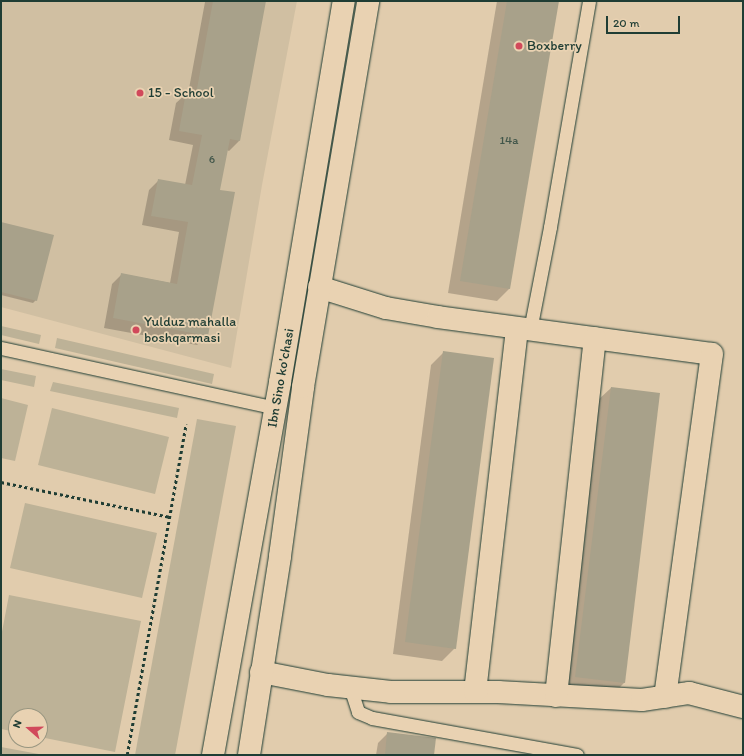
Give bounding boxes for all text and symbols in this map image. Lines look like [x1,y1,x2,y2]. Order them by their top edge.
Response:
scale bar [608,8,682,34]
text: 20 m [613,16,640,30]
place label: Boxberry [527,38,582,54]
marker: Boxberry [514,41,524,51]
place label: 15 - School [148,85,214,101]
marker: 15 - School [135,88,145,98]
house number: 14a [499,134,519,148]
house number: 6 [209,153,215,167]
place label: Yulduz mahalla boshqarmasi [144,314,236,346]
marker: Yulduz mahalla boshqarmasi [131,325,141,335]
street label: Ibn Sino ko'chasi [264,327,298,429]
north arrow [8,708,48,748]
text: N [10,718,25,730]

